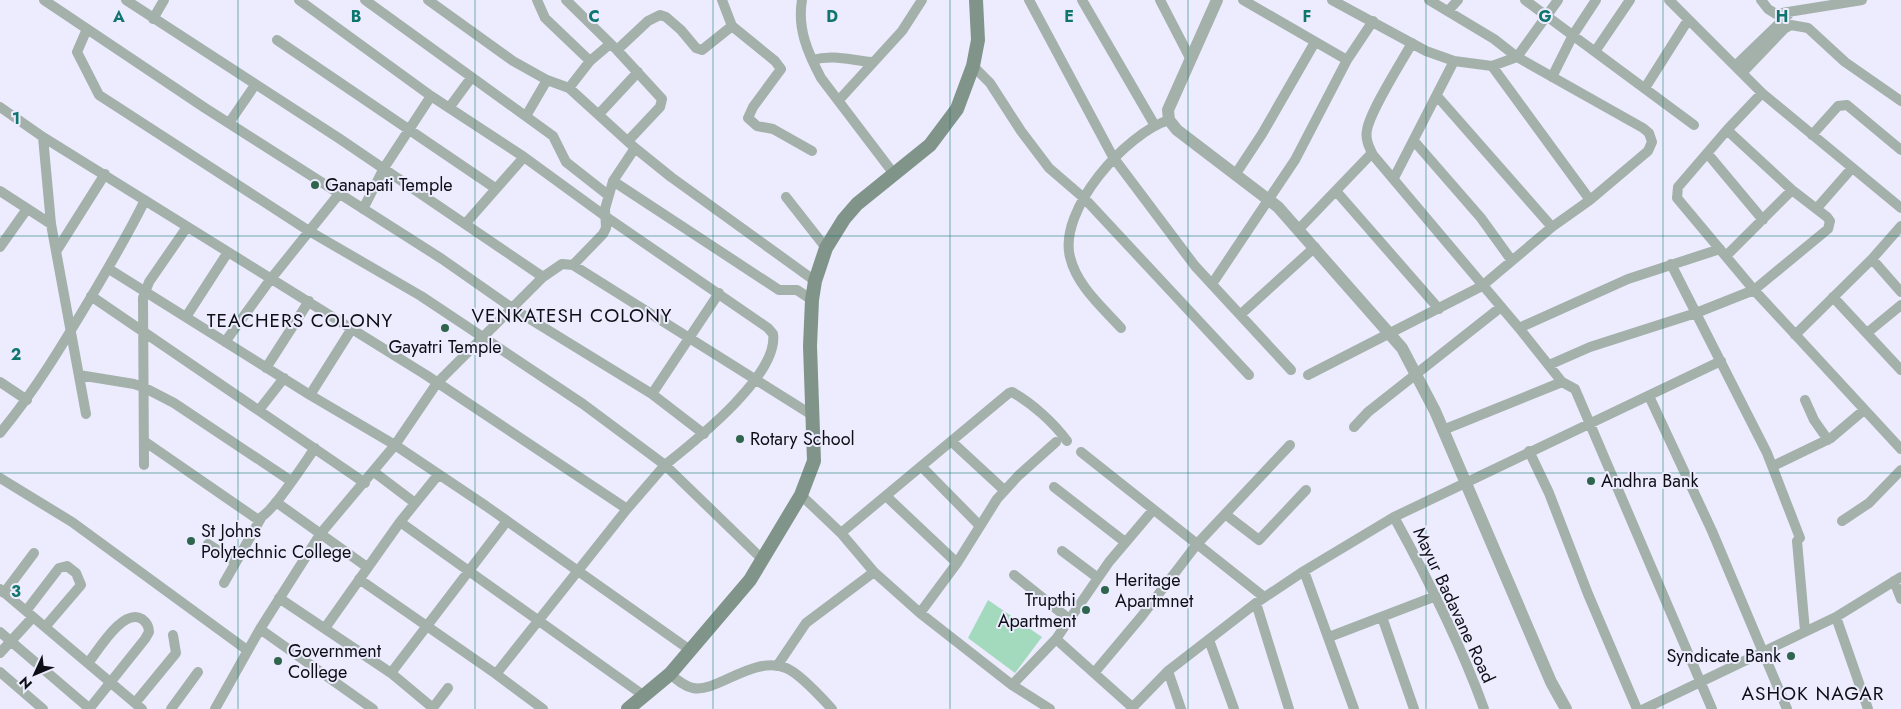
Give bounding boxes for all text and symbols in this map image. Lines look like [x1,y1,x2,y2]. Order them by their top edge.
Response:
text: A [112,5,125,28]
text: B [351,5,361,28]
text: C [588,5,600,28]
text: D [826,5,838,28]
text: E [1064,5,1074,28]
text: F [1303,5,1311,28]
text: G [1538,5,1552,28]
text: H [1776,5,1788,28]
text: 1 [12,107,20,130]
place label: Ganapati Temple [325,172,453,198]
marker: Ganapati Temple [309,179,321,191]
district label: VENKATESH COLONY [471,302,673,329]
district label: TEACHERS COLONY [207,307,393,334]
marker: Gayatri Temple [439,322,451,334]
place label: Gayatri Temple [388,334,502,360]
text: 2 [11,343,21,366]
place label: Rotary School [750,426,855,452]
marker: Rotary School [734,433,746,445]
place label: Andhra Bank [1601,468,1698,494]
marker: Andhra Bank [1585,475,1597,487]
place label: St Johns Polytechnic College [201,518,351,565]
street label: Mayur Badavane Road [1406,523,1502,687]
marker: St Johns Polytechnic College [185,535,197,547]
place label: Heritage Apartmnet [1115,567,1194,614]
text: 3 [11,580,21,603]
marker: Heritage Apartmnet [1099,584,1111,596]
place label: Trupthi Apartment [998,587,1077,634]
marker: Trupthi Apartment [1080,604,1092,616]
place label: Government College [288,638,382,685]
place label: Syndicate Bank [1667,643,1781,669]
north arrow [10,649,60,699]
marker: Syndicate Bank [1785,650,1797,662]
marker: Government College [272,655,284,667]
text: N [15,672,37,694]
district label: ASHOK NAGAR [1741,680,1885,707]

